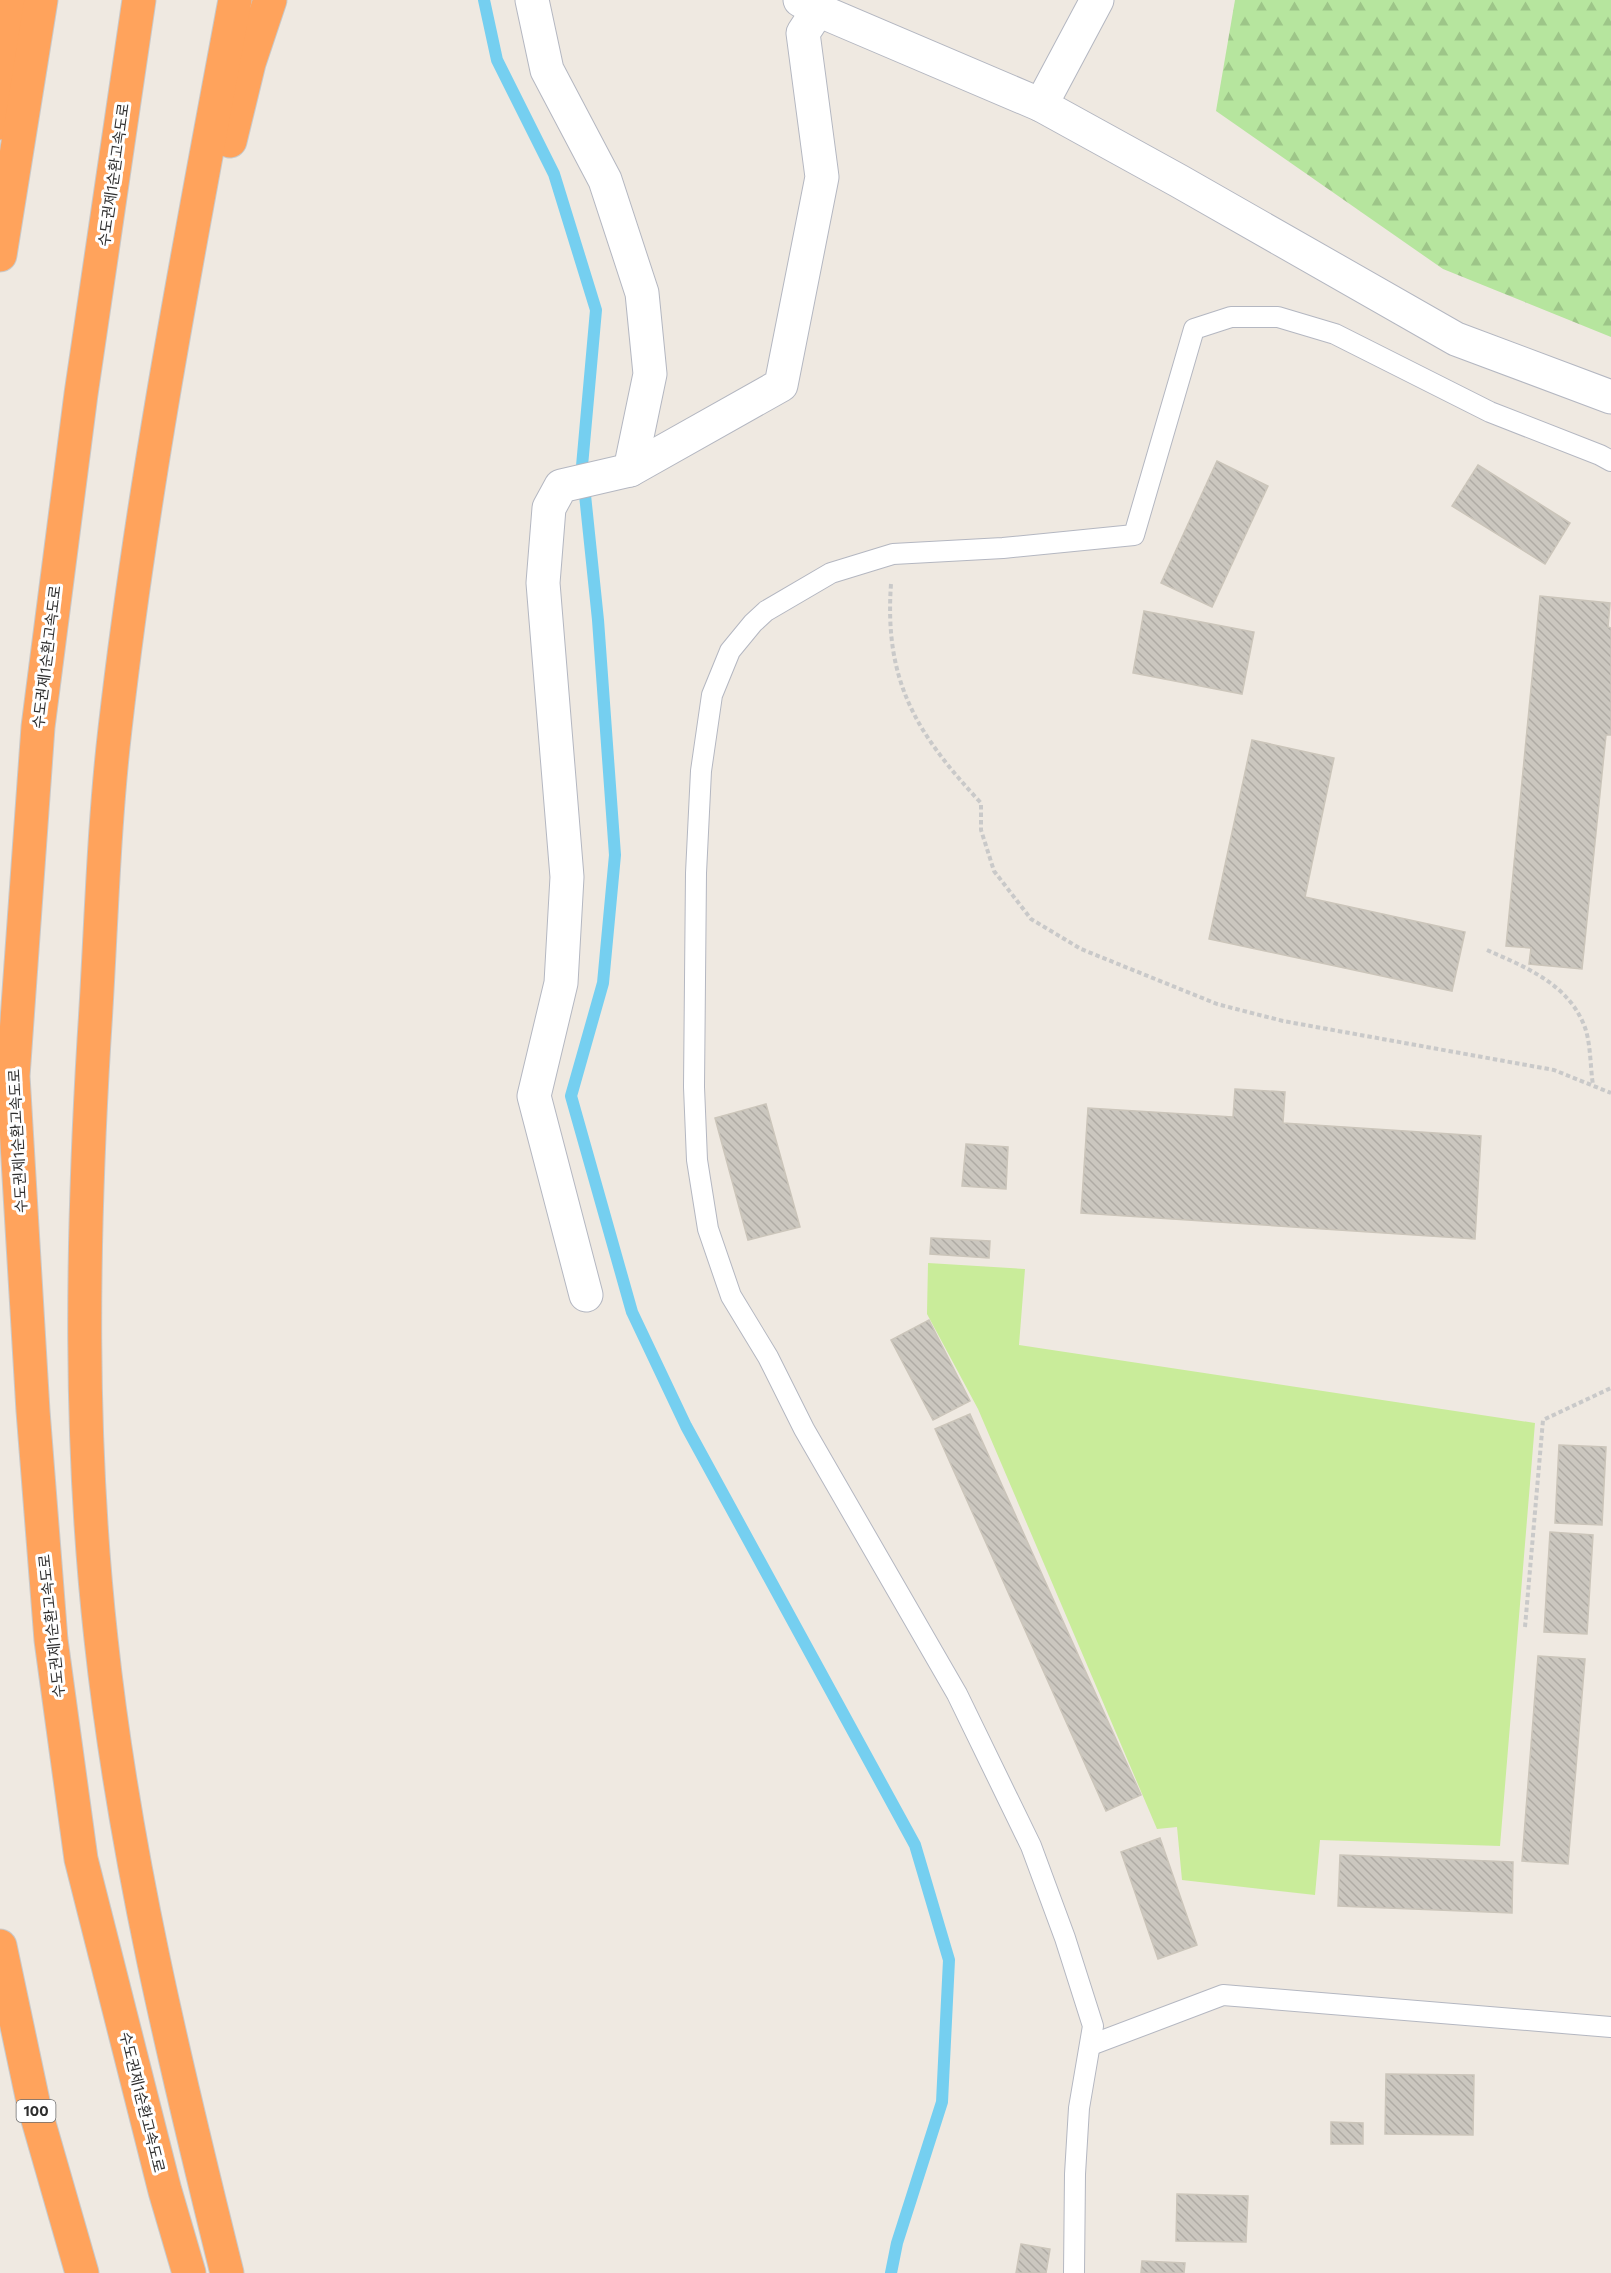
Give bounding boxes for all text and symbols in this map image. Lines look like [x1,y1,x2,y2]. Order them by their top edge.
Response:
street label: 수도권제1순환고속도로 [94,102,132,248]
street label: 수도권제1순환고속도로 [28,584,64,730]
street label: 수도권제1순환고속도로 [4,1068,30,1214]
street label: 수도권제1순환고속도로 [35,1553,68,1699]
street label: 수도권제1순환고속도로 [117,2030,169,2174]
road number: 100 [16,2100,56,2122]

